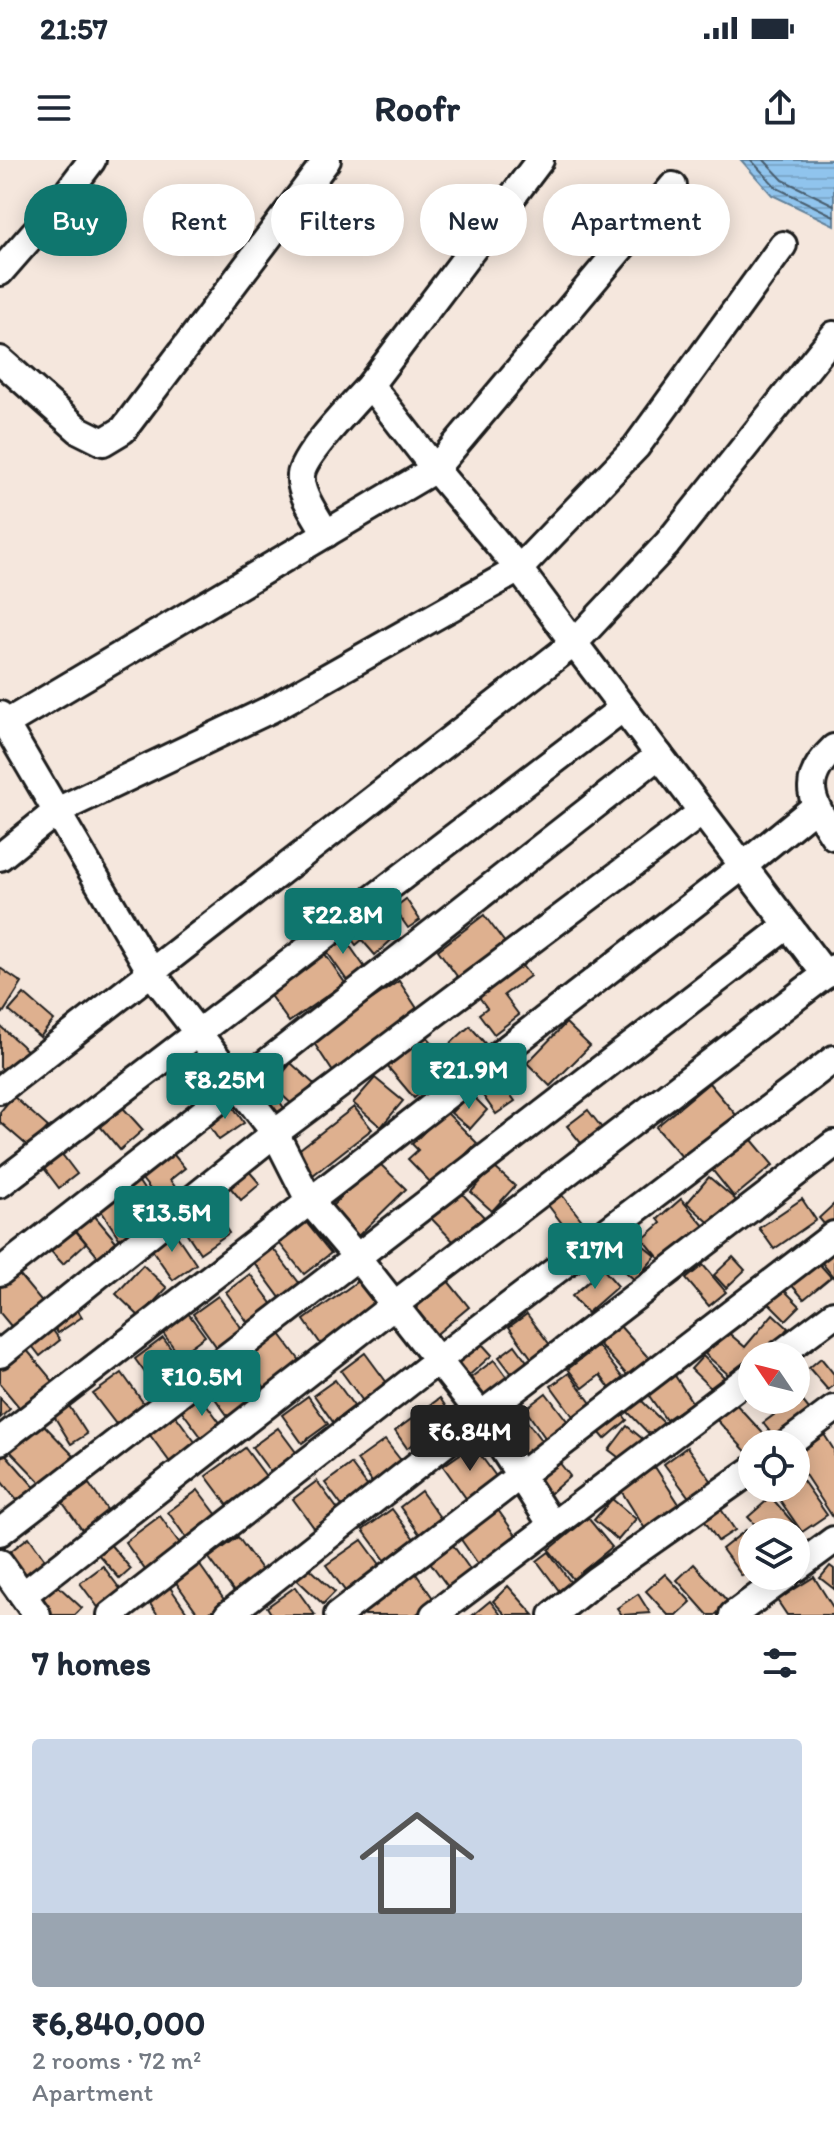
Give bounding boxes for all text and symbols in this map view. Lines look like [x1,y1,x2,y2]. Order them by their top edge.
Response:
text: 21:57 [40,10,108,47]
icon: menu [32,86,76,130]
icon: share [758,86,802,130]
text: Roofr [374,87,460,130]
chip: Buy [24,184,127,256]
chip: Rent [143,184,255,256]
chip: Filters [271,184,404,256]
chip: New [420,184,527,256]
chip: Apartment [543,184,730,256]
pin: ₹22.8M [278,888,408,956]
text: ₹22.8M [302,898,384,930]
pin: ₹21.9M [404,1043,534,1111]
pin: ₹8.25M [160,1053,290,1121]
text: ₹21.9M [430,1053,508,1085]
text: ₹8.25M [184,1063,266,1095]
pin: ₹13.5M [107,1186,237,1254]
text: ₹13.5M [132,1196,212,1228]
pin: ₹17M [548,1223,642,1291]
text: ₹17M [566,1233,624,1265]
north arrow [738,1342,810,1414]
map controls [738,1342,810,1590]
pin: ₹10.5M [137,1350,267,1418]
text: ₹10.5M [161,1360,243,1392]
pin: ₹6.84M [405,1405,535,1473]
text: ₹6.84M [428,1415,512,1447]
button: locate [738,1430,810,1502]
button: layers [738,1518,810,1590]
icon: filters [758,1641,802,1685]
text: 7 homes [32,1643,151,1684]
icon: home [345,1791,489,1935]
text: ₹6,840,000 [32,2003,206,2044]
text: 2 rooms · 72 m² [32,2044,201,2076]
text: Apartment [32,2076,153,2108]

